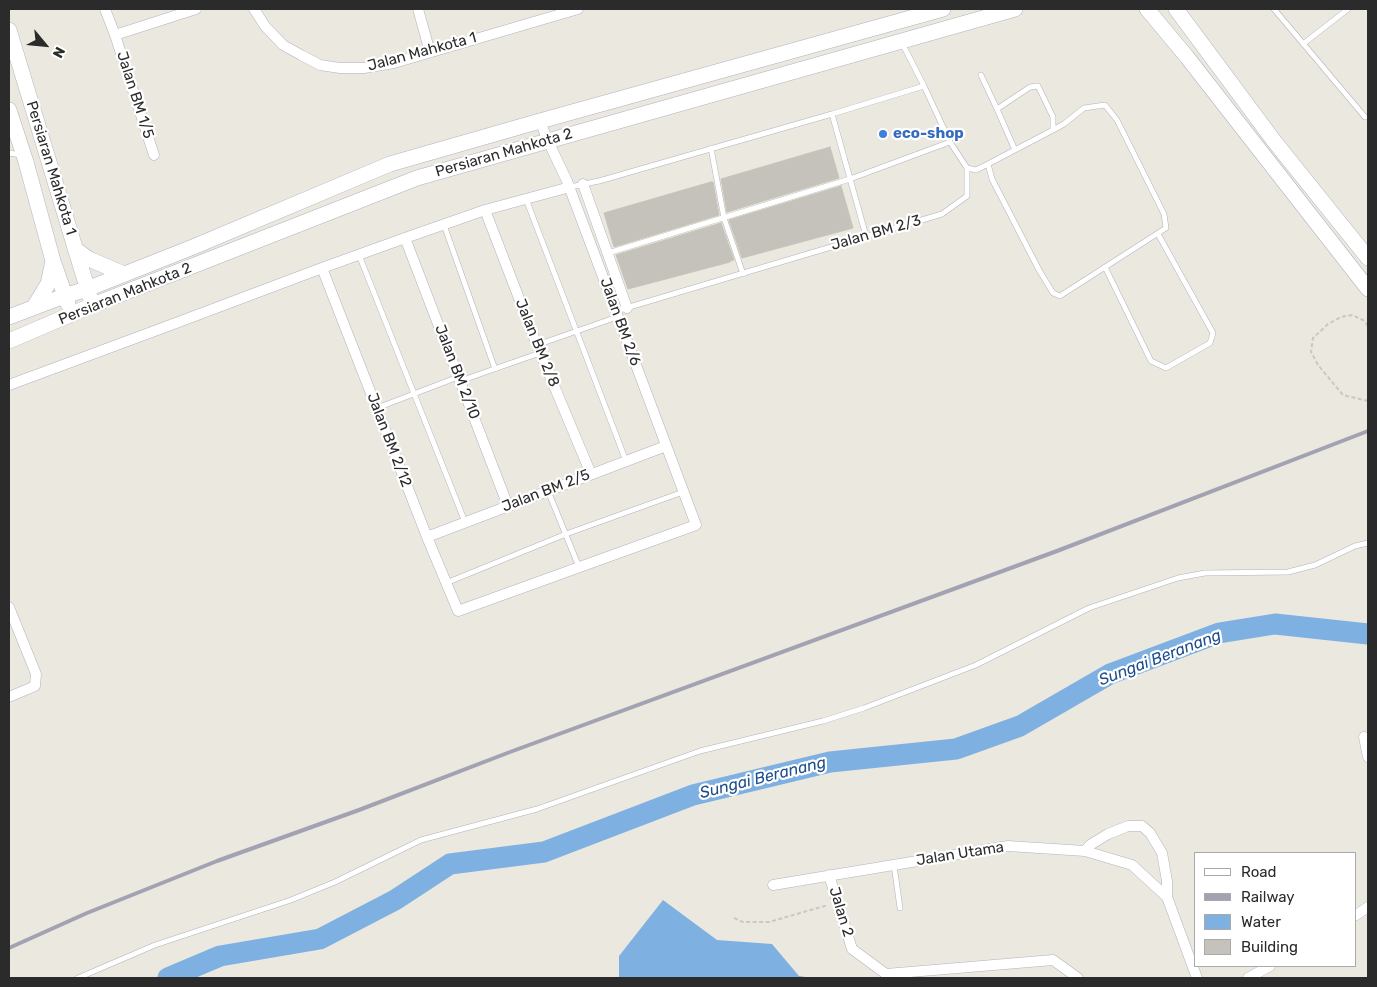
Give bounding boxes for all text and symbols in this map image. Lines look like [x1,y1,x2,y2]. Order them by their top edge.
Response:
north arrow [20,20,70,70]
street label: Jalan Mahkota 1 [366,29,478,75]
text: N [49,44,69,61]
street label: Jalan BM 1/5 [112,49,158,141]
street label: Persiaran Mahkota 1 [22,99,80,237]
street label: Persiaran Mahkota 2 [433,125,575,181]
place label: eco-shop [893,125,964,143]
marker: eco-shop [877,128,889,140]
street label: Jalan BM 2/3 [829,212,923,254]
street label: Persiaran Mahkota 2 [56,259,194,329]
street label: Jalan BM 2/6 [596,276,644,368]
street label: Jalan BM 2/8 [511,296,563,390]
street label: Jalan BM 2/10 [431,322,483,422]
street label: Jalan BM 2/12 [363,390,415,490]
street label: Jalan BM 2/5 [499,466,593,516]
water label: Sungai Beranang [1096,626,1224,690]
water label: Sungai Beranang [698,753,828,803]
street label: Jalan Utama [915,838,1005,870]
legend [1194,852,1357,967]
text: Road [1241,863,1277,881]
street label: Jalan 2 [825,885,857,939]
text: Railway [1241,888,1295,906]
text: Water [1241,913,1281,931]
text: Building [1241,938,1298,956]

